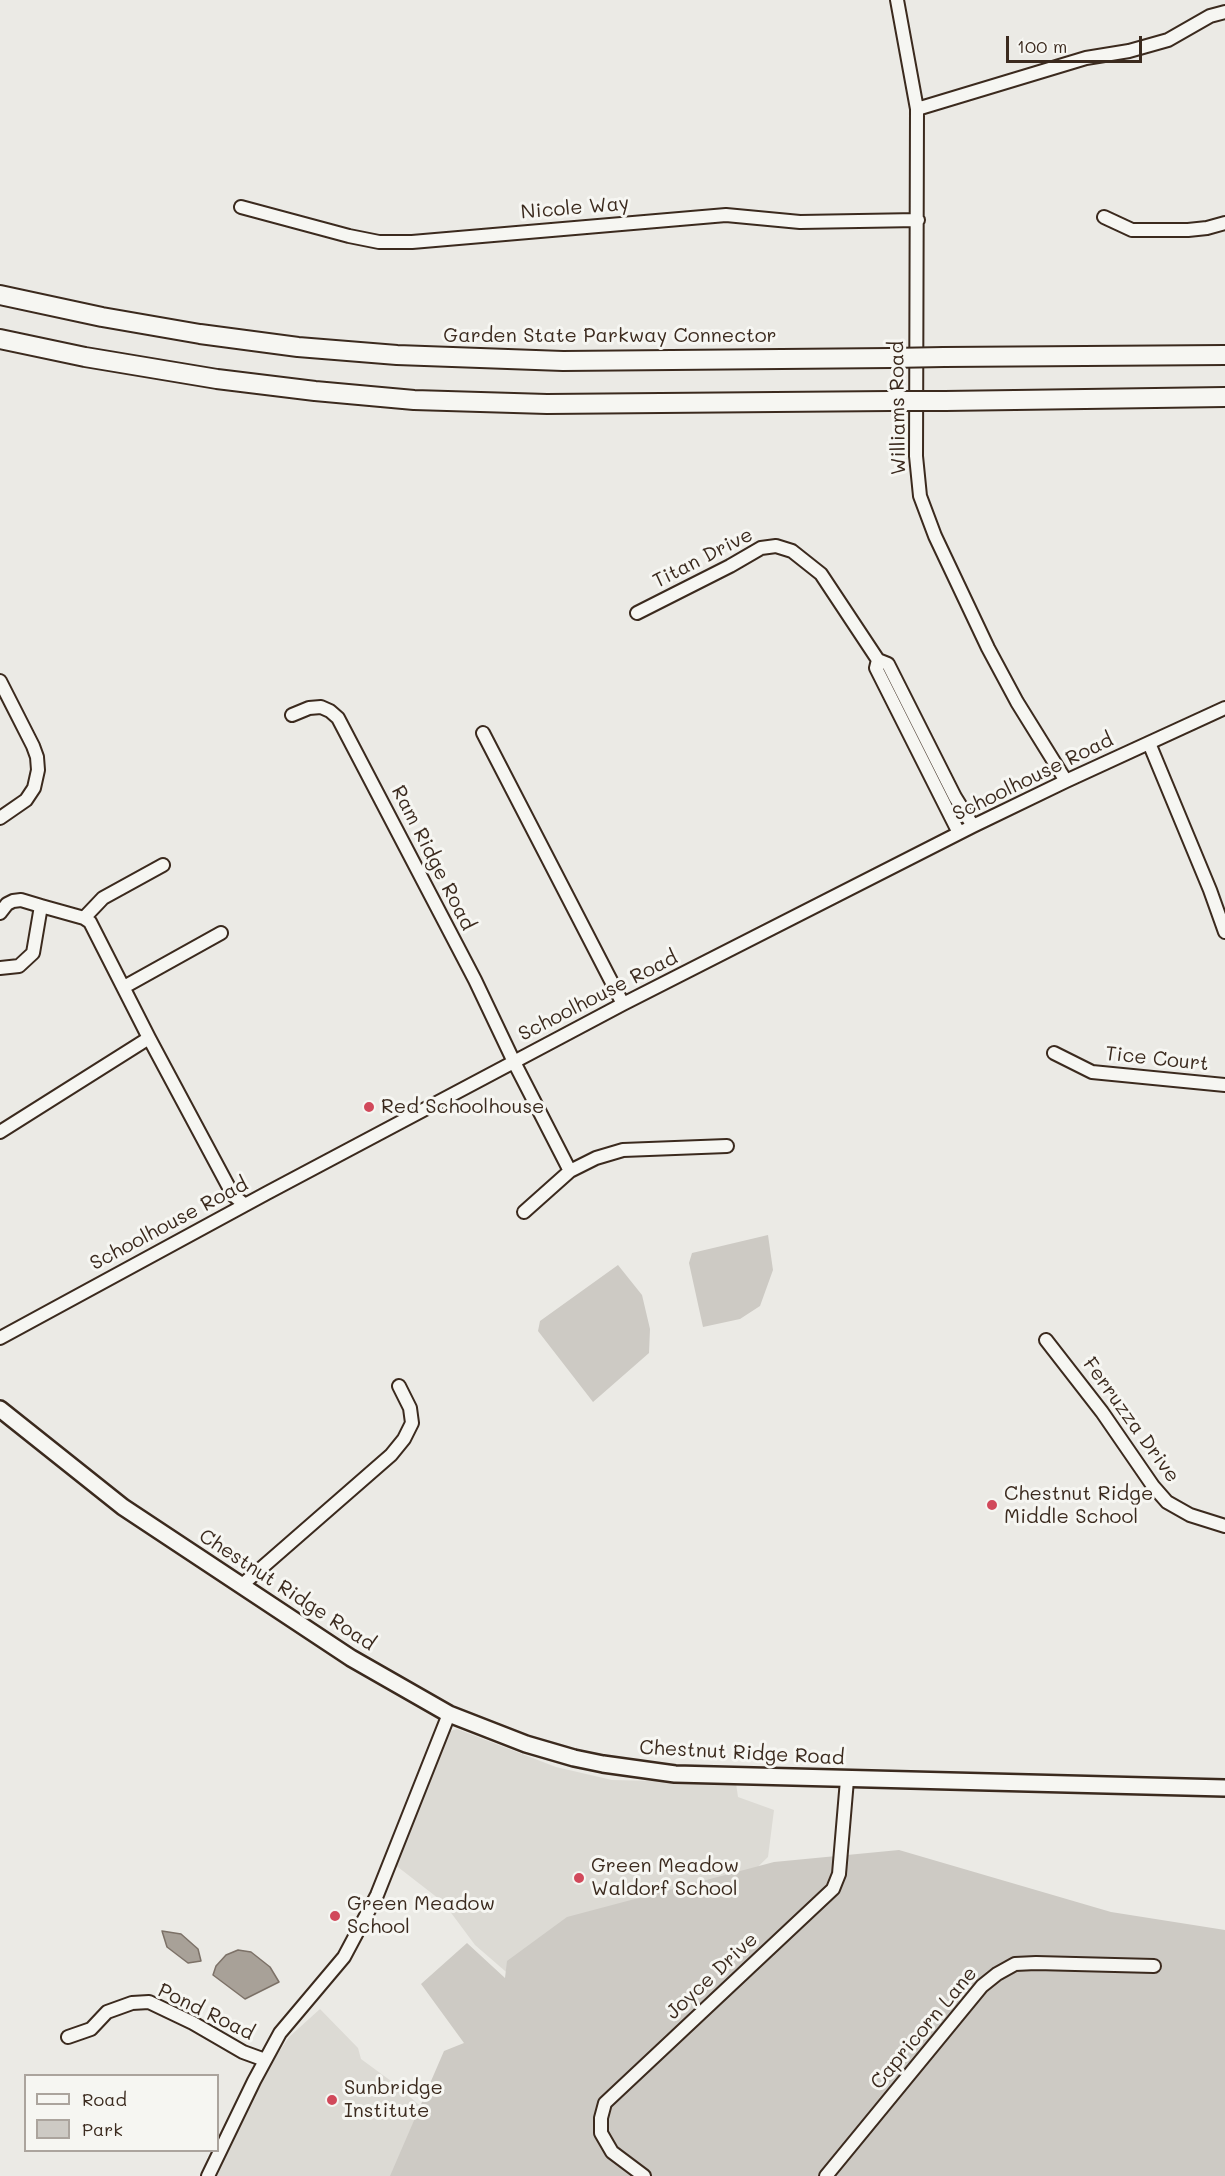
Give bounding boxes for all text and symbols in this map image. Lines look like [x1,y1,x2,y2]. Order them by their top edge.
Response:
scale bar [1009,24,1146,62]
text: 100 m [1017,34,1067,58]
street label: Nicole Way [520,191,630,225]
street label: Garden State Parkway Connector [443,324,777,348]
street label: Williams Road [885,341,911,475]
street label: Titan Drive [649,523,757,593]
street label: Schoolhouse Road [949,728,1117,826]
street label: Ram Ridge Road [386,782,480,934]
street label: Schoolhouse Road [514,945,682,1047]
street label: Tice Court [1104,1042,1210,1076]
place label: Red Schoolhouse [381,1095,544,1119]
marker: Red Schoolhouse [362,1100,376,1114]
street label: Schoolhouse Road [86,1172,252,1276]
street label: Ferruzza Drive [1078,1353,1184,1487]
place label: Chestnut Ridge Middle School [1004,1482,1153,1529]
marker: Chestnut Ridge Middle School [985,1498,999,1512]
street label: Chestnut Ridge Road [194,1524,380,1656]
street label: Chestnut Ridge Road [639,1736,845,1770]
place label: Green Meadow Waldorf School [591,1854,739,1901]
marker: Green Meadow Waldorf School [572,1871,586,1885]
place label: Green Meadow School [347,1892,495,1939]
marker: Green Meadow School [328,1909,342,1923]
street label: Joyce Drive [661,1927,763,2025]
street label: Capricorn Lane [866,1962,982,2094]
street label: Pond Road [154,1978,258,2046]
legend [24,2074,219,2152]
place label: Sunbridge Institute [344,2076,443,2123]
text: Road [82,2087,127,2111]
marker: Sunbridge Institute [325,2093,339,2107]
text: Park [82,2117,123,2141]

